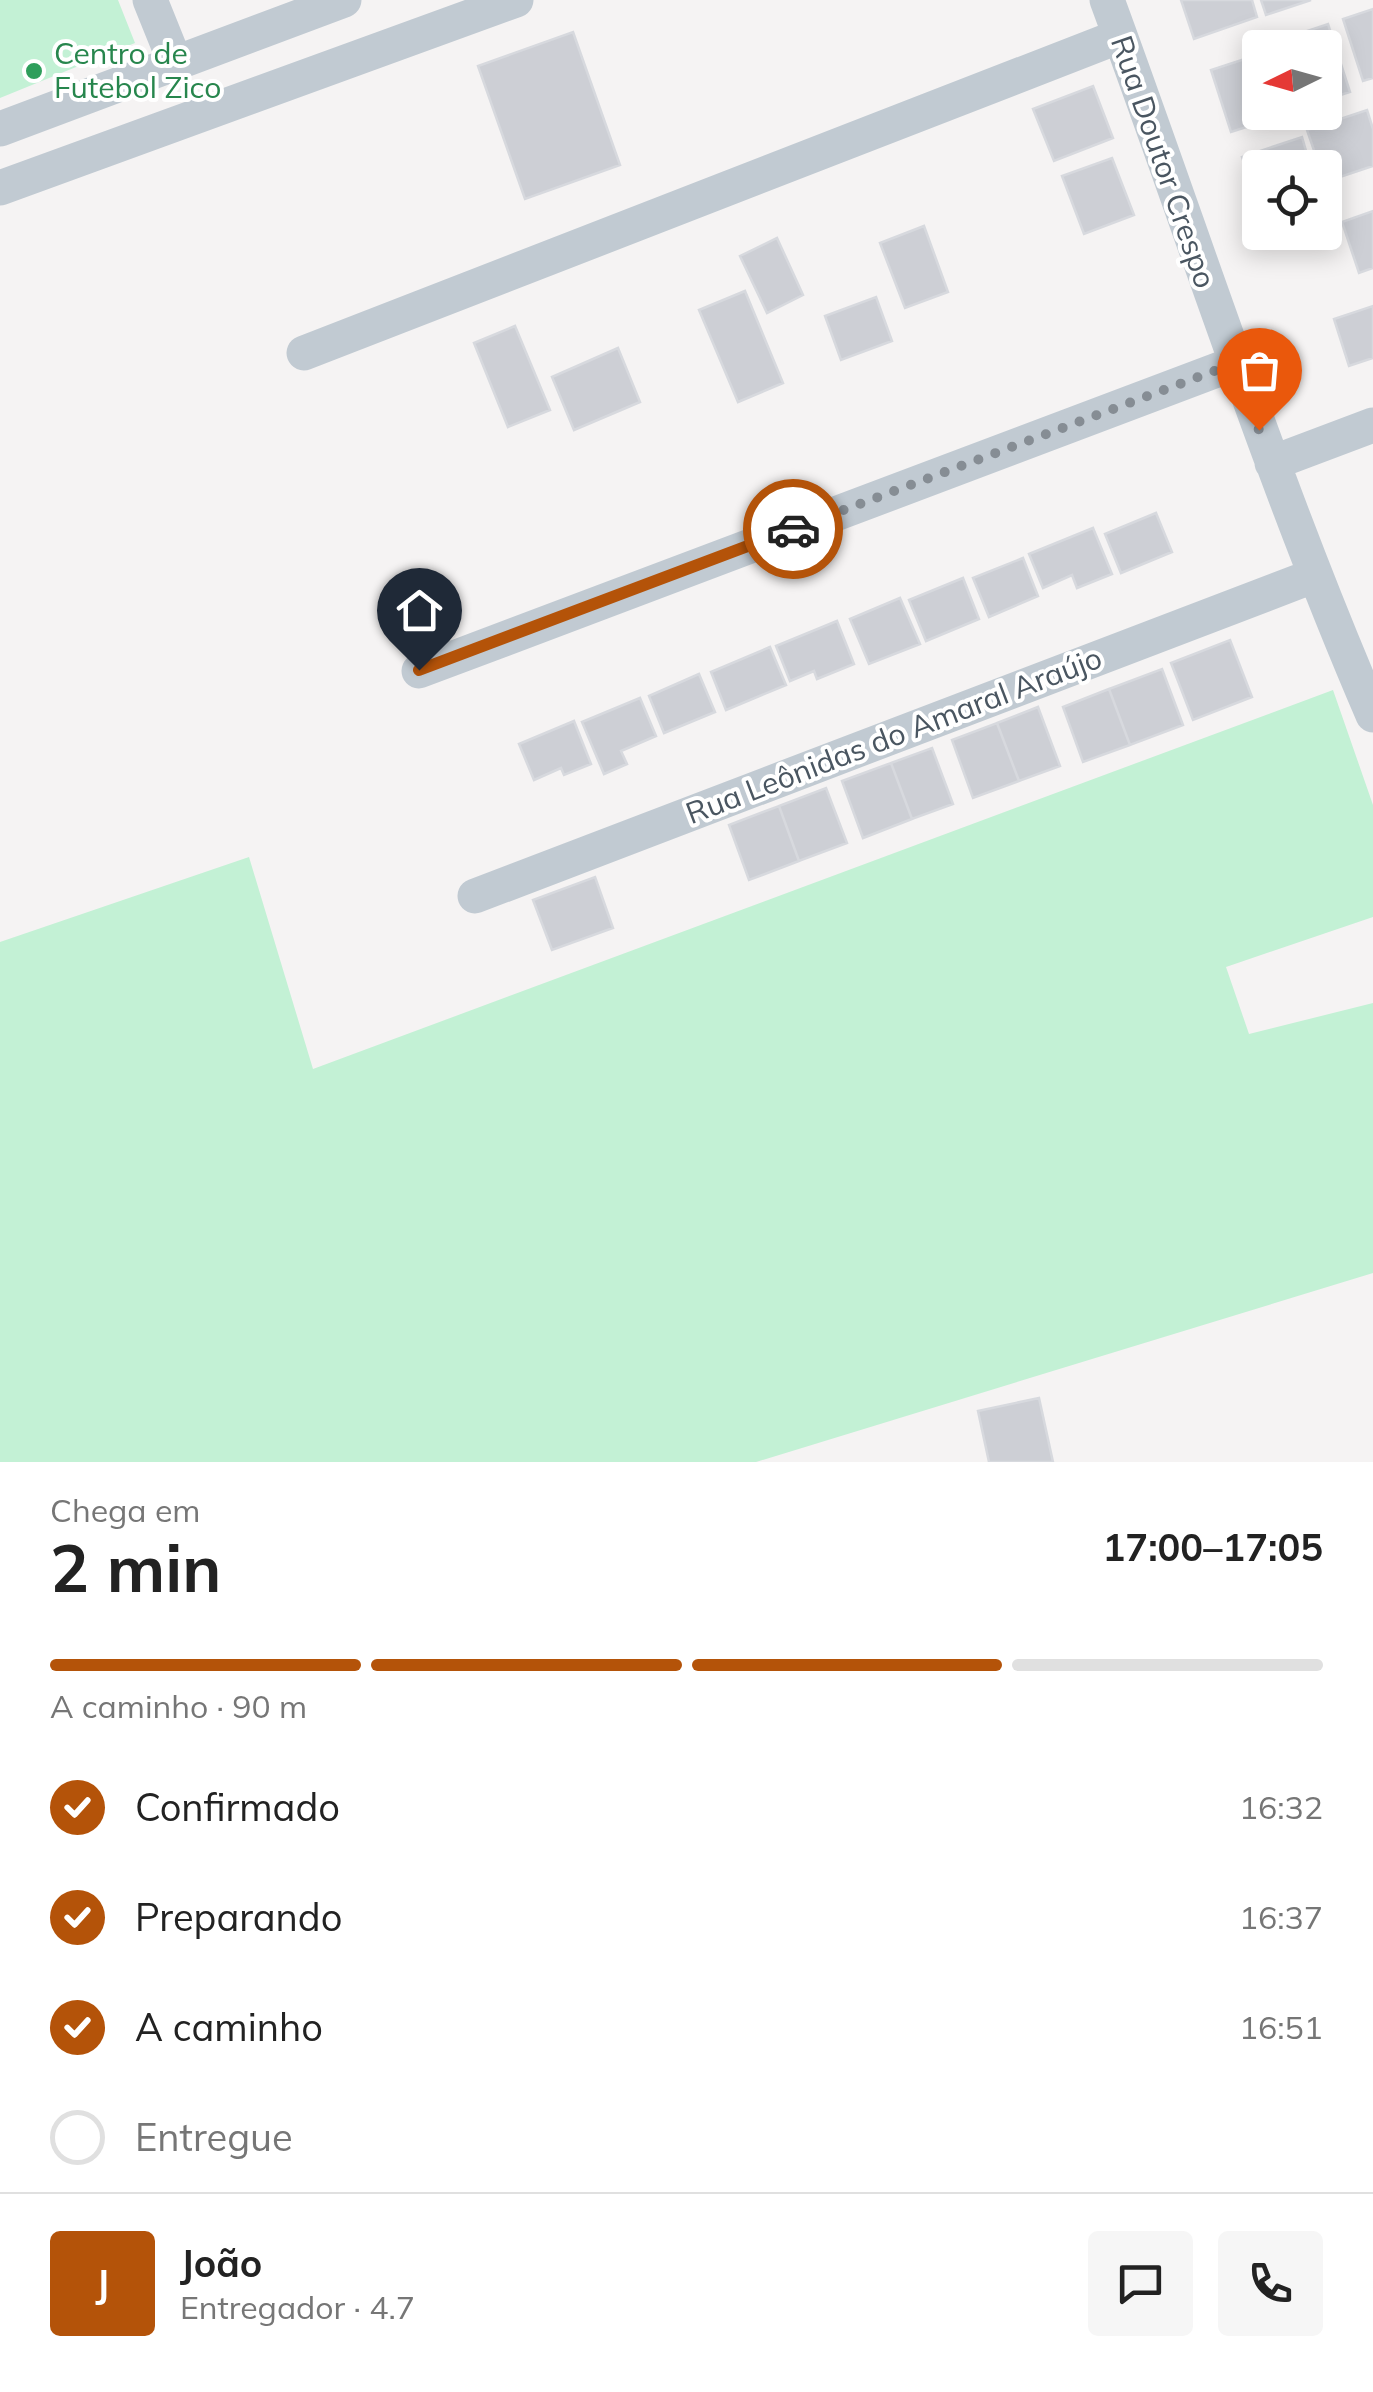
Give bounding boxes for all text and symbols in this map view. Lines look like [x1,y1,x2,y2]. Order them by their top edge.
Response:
street label: Rua Doutor Crespo [1103,30,1225,293]
north arrow [1242,30,1342,130]
map controls [1242,30,1342,250]
place label: Centro de Futebol Zico [54,34,221,106]
marker: Centro de Futebol Zico [23,60,45,82]
button: locate [1242,150,1342,250]
pin [1217,328,1302,431]
icon: bag [1232,343,1287,398]
courier [743,479,843,579]
icon: car [766,502,821,557]
pin [377,568,462,671]
icon: home [392,583,447,638]
street label: Rua Leônidas do Amaral Araújo [680,638,1107,832]
text: Chega em [50,1490,200,1530]
text: 17:00–17:05 [1103,1523,1323,1571]
text: 2 min [50,1527,221,1608]
text: A caminho · 90 m [50,1686,307,1726]
icon: check [50,1780,105,1835]
text: Confirmado [135,1783,340,1831]
text: 16:32 [1239,1787,1323,1827]
icon: check [50,1890,105,1945]
text: Preparando [135,1893,342,1941]
text: 16:37 [1239,1897,1323,1937]
icon: check [50,2000,105,2055]
text: A caminho [135,2003,323,2051]
text: 16:51 [1239,2007,1323,2047]
text: Entregue [135,2113,293,2161]
button: chat [1088,2231,1193,2336]
button: phone [1218,2231,1323,2336]
text: João [180,2239,262,2287]
text: J [96,2259,109,2307]
text: Entregador · 4.7 [180,2287,415,2327]

